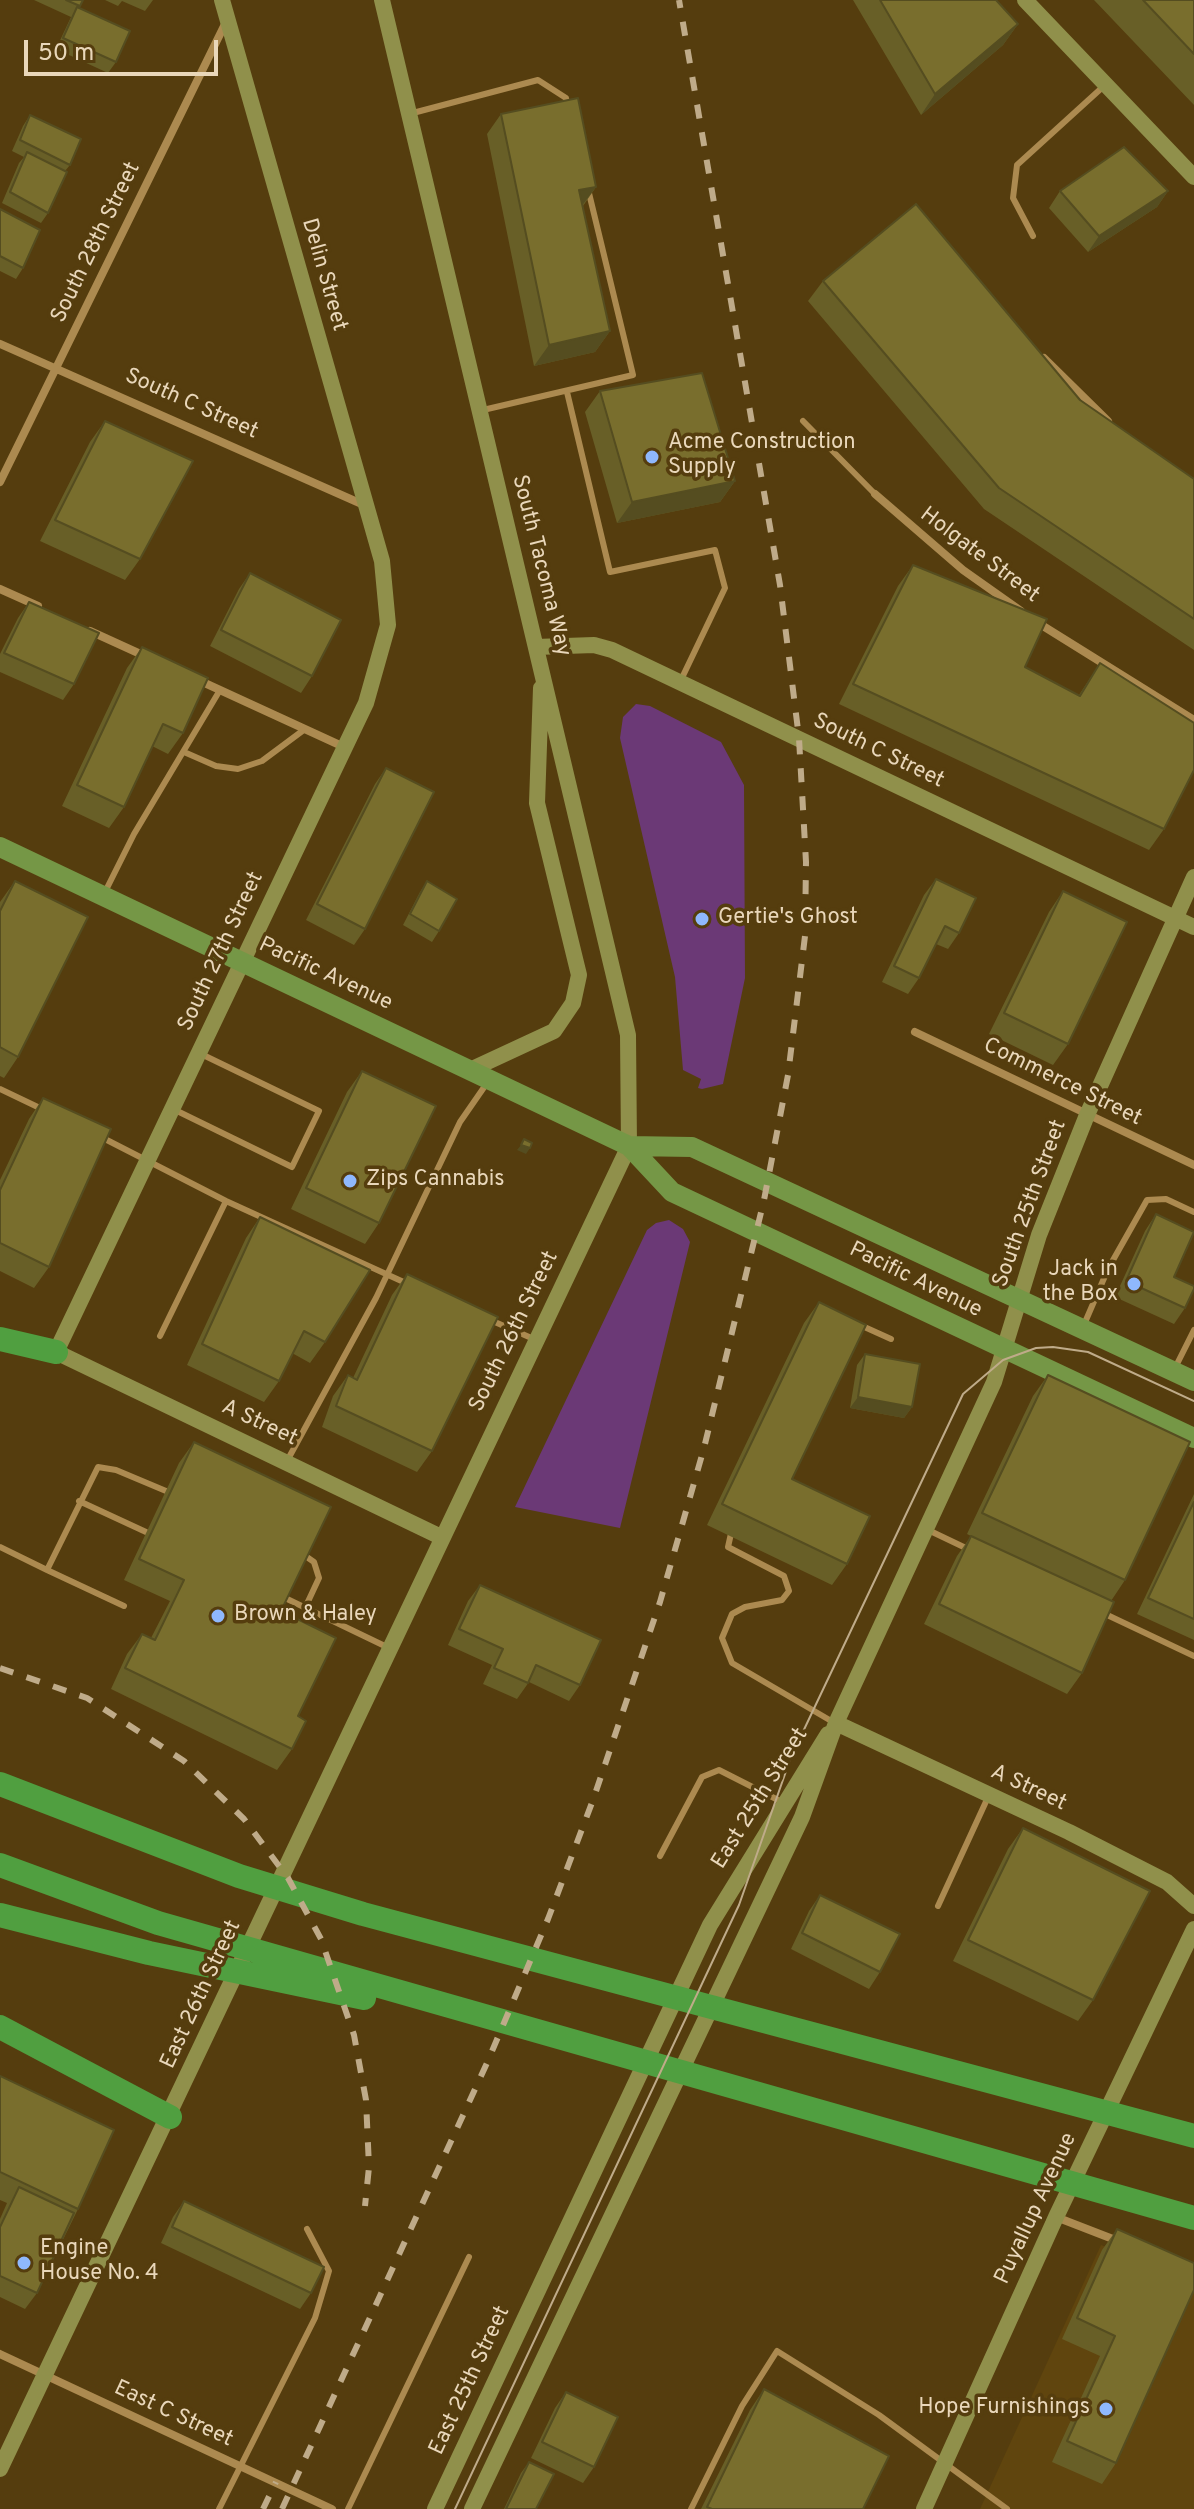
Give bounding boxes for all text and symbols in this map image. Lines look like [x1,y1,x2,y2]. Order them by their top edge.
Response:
scale bar [28,24,222,74]
text: 50 m [38,39,94,69]
street label: South 28th Street [47,158,147,328]
street label: Delin Street [294,216,352,334]
street label: South C Street [120,364,262,446]
place label: Acme Construction Supply [668,431,856,482]
marker: Acme Construction Supply [643,448,661,466]
street label: South Tacoma Way [505,473,575,659]
street label: Holgate Street [914,502,1044,610]
street label: South C Street [808,709,948,795]
street label: South 27th Street [173,868,271,1036]
place label: Gertie's Ghost [718,906,858,932]
marker: Gertie's Ghost [693,910,711,928]
street label: Pacific Avenue [254,932,396,1018]
street label: Commerce Street [978,1033,1146,1133]
street label: South 25th Street [988,1117,1074,1291]
place label: Zips Cannabis [366,1168,505,1194]
marker: Zips Cannabis [341,1172,359,1190]
street label: Pacific Avenue [844,1237,986,1325]
street label: South 26th Street [465,1247,565,1417]
place label: Jack in the Box [1043,1258,1118,1310]
marker: Jack in the Box [1125,1275,1143,1293]
street label: A Street [217,1395,301,1453]
place label: Brown & Haley [234,1603,377,1629]
marker: Brown & Haley [209,1607,227,1625]
street label: East 25th Street [707,1724,815,1874]
street label: A Street [986,1760,1070,1818]
street label: East 26th Street [156,1917,248,2073]
street label: Puyallup Avenue [990,2129,1084,2289]
place label: Engine House No. 4 [40,2237,159,2288]
marker: Engine House No. 4 [15,2254,33,2272]
street label: East 25th Street [425,2302,517,2460]
street label: East C Street [109,2376,237,2454]
place label: Hope Furnishings [918,2396,1090,2422]
marker: Hope Furnishings [1097,2400,1115,2418]

